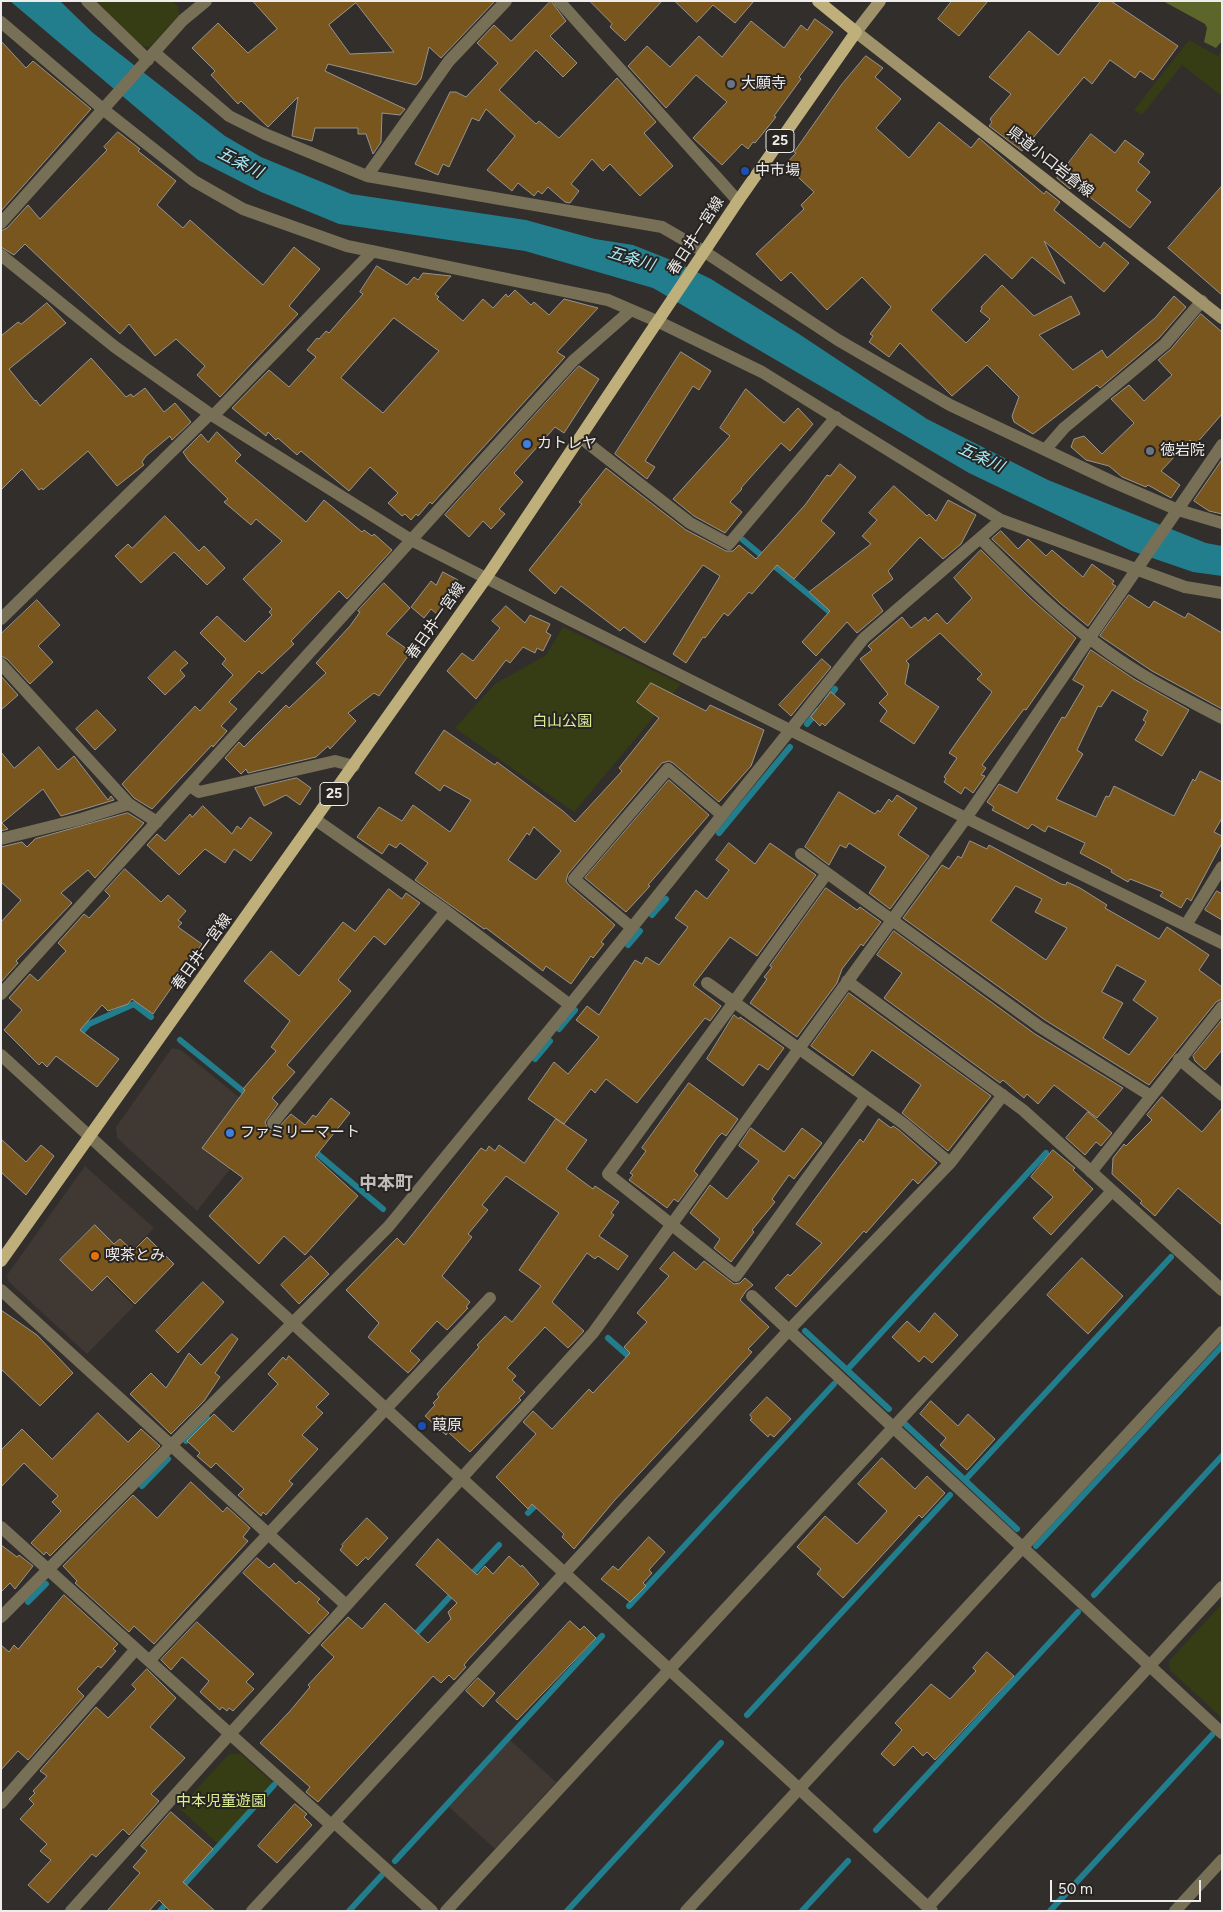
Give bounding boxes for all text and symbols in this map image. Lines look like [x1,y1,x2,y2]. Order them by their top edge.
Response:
place label: 大願寺 [741,75,786,93]
marker: 大願寺 [725,78,737,90]
street label: 県道小口岩倉線 [1003,123,1097,201]
road number: 25 [766,130,794,152]
water label: 五条川 [214,144,266,182]
place label: 中市場 [755,162,800,180]
marker: 中市場 [739,165,751,177]
street label: 春日井一宮線 [664,193,728,279]
water label: 五条川 [605,243,657,275]
place label: カトレヤ [537,435,597,453]
marker: カトレヤ [521,438,533,450]
water label: 五条川 [955,439,1007,477]
place label: 徳岩院 [1160,442,1205,460]
marker: 徳岩院 [1144,445,1156,457]
street label: 春日井一宮線 [403,579,469,663]
park label: 白山公園 [532,713,592,731]
road number: 25 [320,782,348,806]
street label: 春日井一宮線 [168,910,236,994]
place label: ファミリーマート [240,1124,360,1142]
marker: ファミリーマート [224,1127,236,1139]
district label: 中本町 [359,1173,413,1195]
place label: 喫茶とみ [105,1247,165,1265]
marker: 喫茶とみ [89,1250,101,1262]
place label: 葭原 [432,1417,462,1435]
marker: 葭原 [416,1420,428,1432]
park label: 中本児童遊園 [176,1793,266,1811]
scale bar [1053,1870,1204,1902]
text: 50 m [1058,1880,1093,1898]

